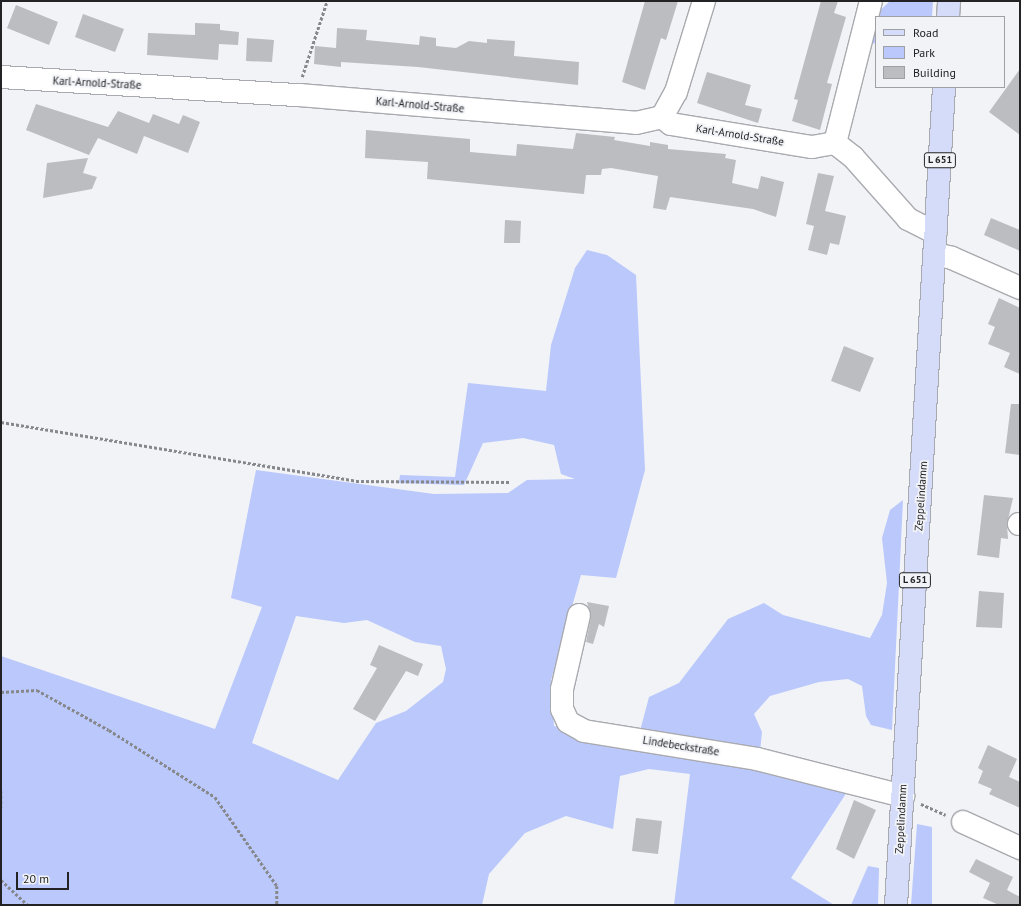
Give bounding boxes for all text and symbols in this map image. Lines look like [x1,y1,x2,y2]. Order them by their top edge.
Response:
legend [875,16,1005,88]
text: Road [913,25,938,40]
text: Park [913,45,935,60]
text: Building [913,65,956,80]
street label: Karl-Arnold-Straße [52,74,142,92]
street label: Karl-Arnold-Straße [375,95,465,115]
street label: Karl-Arnold-Straße [695,122,785,148]
road number: L 651 [923,152,957,168]
street label: Zeppelindamm [912,461,930,531]
road number: L 651 [898,572,932,588]
street label: Lindebeckstraße [642,733,720,759]
street label: Zeppelindamm [893,784,909,854]
scale bar [18,864,71,890]
text: 20 m [23,871,49,886]

